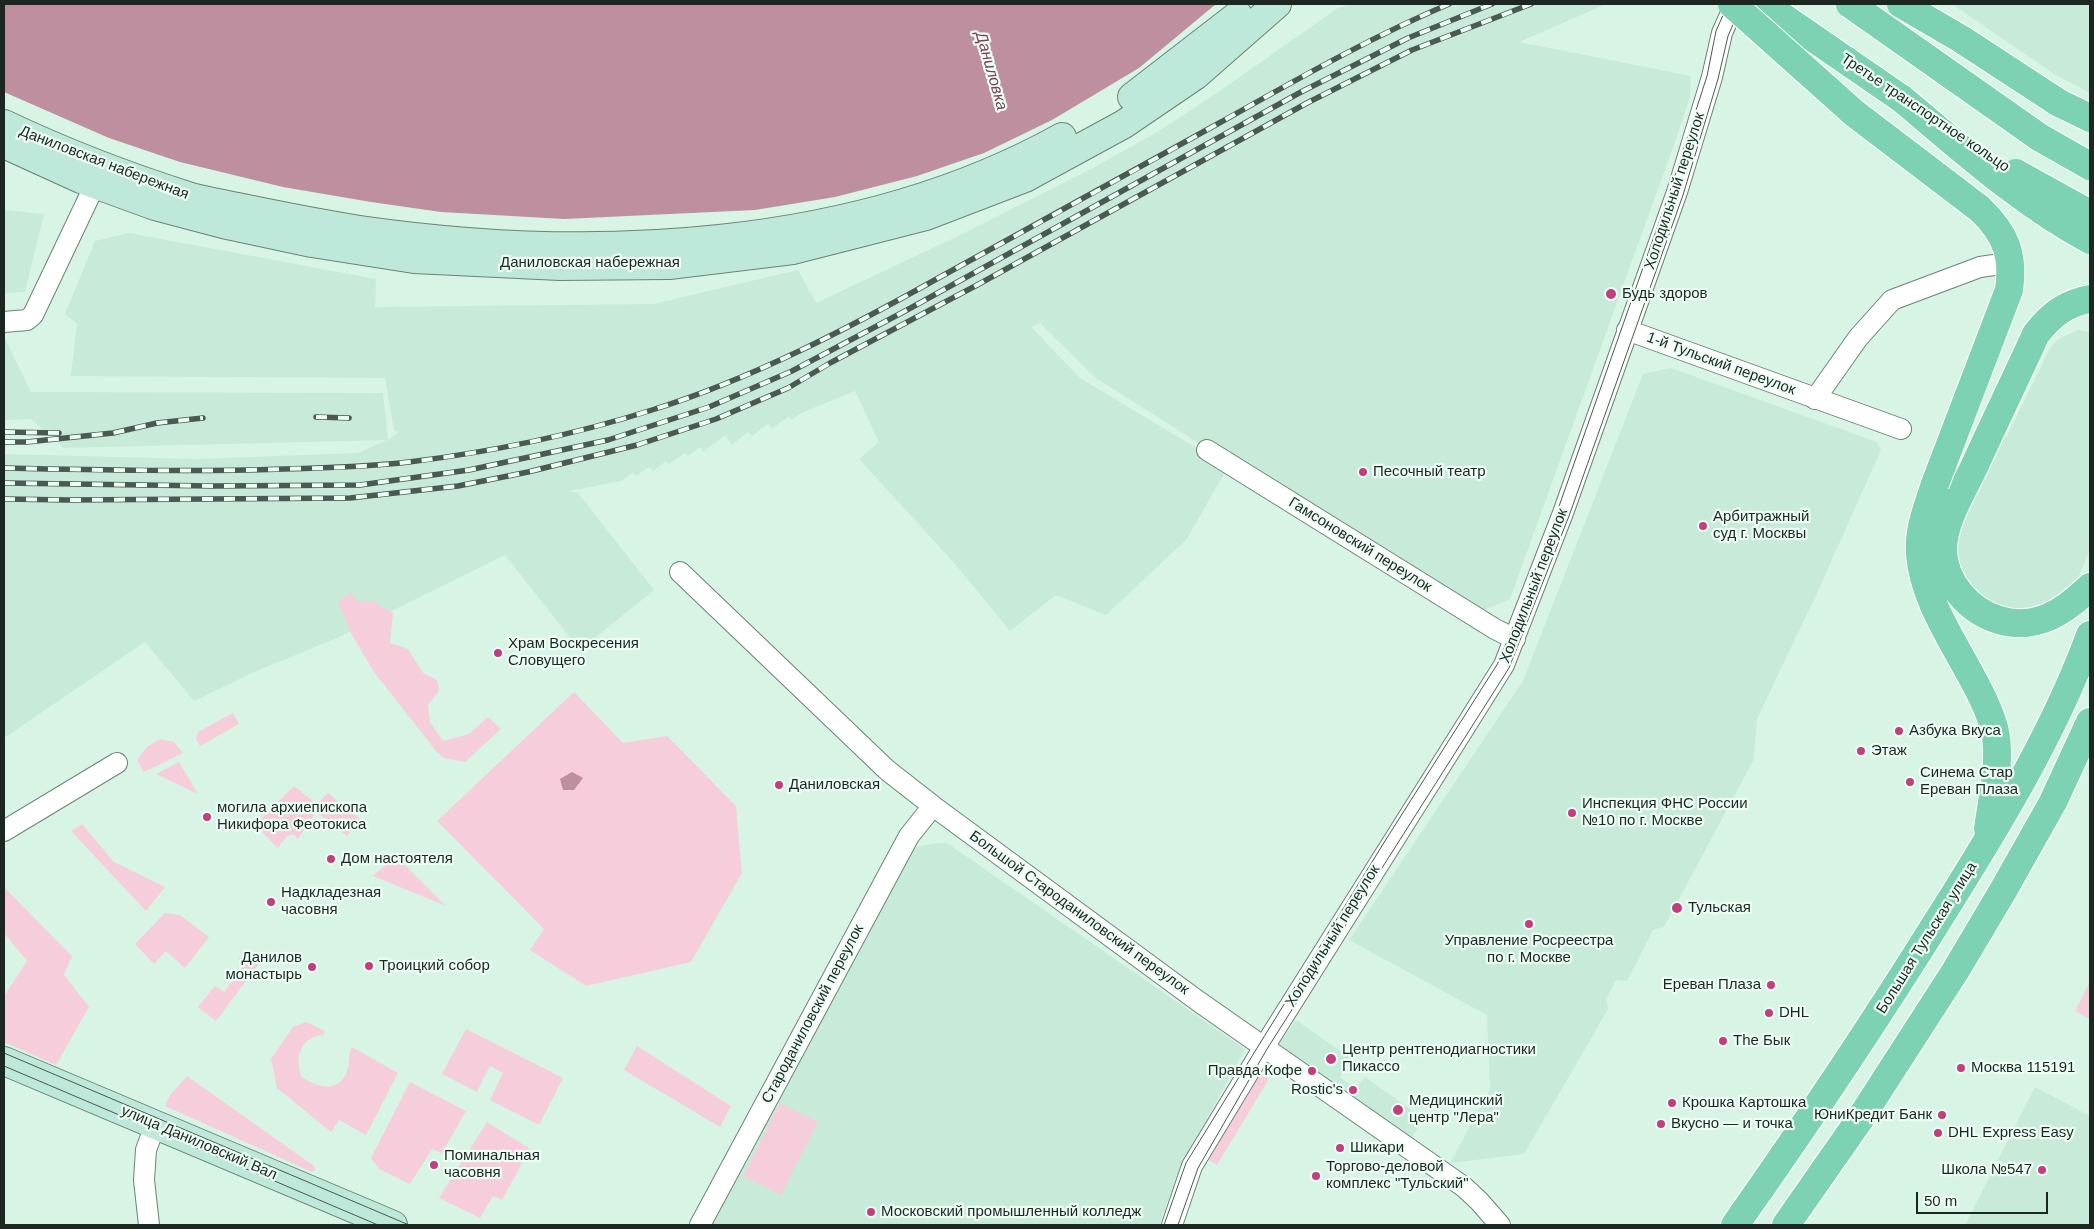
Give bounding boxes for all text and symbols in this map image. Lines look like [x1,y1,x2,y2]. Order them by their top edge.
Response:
water label: Даниловка [971,30,1011,112]
street label: Третье транспортное кольцо [1837,50,2013,176]
street label: Холодильный переулок [1641,110,1709,272]
street label: Даниловская набережная [17,122,191,204]
street label: Даниловская набережная [500,254,680,272]
place label: Будь здоров [1622,285,1708,303]
marker: Будь здоров [1604,287,1618,301]
street label: 1-й Тульский переулок [1644,329,1798,399]
place label: Песочный театр [1373,463,1486,481]
marker: Песочный театр [1357,466,1369,478]
street label: Гамсоновский переулок [1285,494,1435,596]
street label: Холодильный переулок [1496,506,1572,666]
place label: Арбитражный суд г. Москвы [1713,508,1809,543]
marker: Арбитражный суд г. Москвы [1697,520,1709,532]
place label: Храм Воскресения Словущего [508,635,639,670]
marker: Храм Воскресения Словущего [492,647,504,659]
place label: Азбука Вкуса [1909,722,2001,740]
marker: Азбука Вкуса [1893,725,1905,737]
place label: Этаж [1871,742,1907,760]
marker: Этаж [1855,745,1867,757]
place label: Синема Стар Ереван Плаза [1920,764,2018,799]
place label: Даниловская [789,776,880,794]
marker: Синема Стар Ереван Плаза [1904,776,1916,788]
marker: Даниловская [773,779,785,791]
place label: Инспекция ФНС России №10 по г. Москве [1582,795,1748,830]
place label: могила архиепископа Никифора Феотокиса [217,799,367,834]
marker: Инспекция ФНС России №10 по г. Москве [1566,807,1578,819]
marker: могила архиепископа Никифора Феотокиса [201,811,213,823]
street label: Большой Староданиловский переулок [966,827,1192,999]
place label: Дом настоятеля [341,850,453,868]
marker: Дом настоятеля [325,853,337,865]
street label: Большая Тульская улица [1873,859,1981,1017]
street label: Холодильный переулок [1282,862,1384,1010]
place label: Надкладезная часовня [281,884,381,919]
marker: Надкладезная часовня [265,896,277,908]
place label: Тульская [1688,899,1751,917]
marker: Тульская [1670,901,1684,915]
marker: Управление Росреестра по г. Москве [1523,918,1535,930]
street label: Староданиловский переулок [758,921,868,1107]
place label: Управление Росреестра по г. Москве [1445,932,1613,967]
place label: Данилов монастырь [225,949,302,984]
place label: Троицкий собор [379,957,490,975]
marker: Троицкий собор [363,960,375,972]
marker: Данилов монастырь [306,961,318,973]
place label: Ереван Плаза [1663,976,1761,994]
marker: Ереван Плаза [1765,979,1777,991]
place label: DHL [1779,1004,1809,1022]
marker: DHL [1763,1007,1775,1019]
place label: The Бык [1733,1032,1790,1050]
marker: The Бык [1717,1035,1729,1047]
place label: Центр рентгенодиагностики Пикассо [1342,1041,1536,1076]
marker: Центр рентгенодиагностики Пикассо [1324,1052,1338,1066]
place label: Москва 115191 [1971,1059,2075,1077]
place label: Правда Кофе [1208,1062,1302,1080]
marker: Москва 115191 [1955,1062,1967,1074]
marker: Правда Кофе [1306,1065,1318,1077]
place label: Rostic's [1291,1081,1343,1099]
marker: Rostic's [1347,1084,1359,1096]
place label: Медицинский центр "Лера" [1409,1092,1503,1127]
place label: Крошка Картошка [1682,1094,1806,1112]
marker: Крошка Картошка [1666,1097,1678,1109]
street label: улица Даниловский Вал [118,1102,280,1184]
marker: Медицинский центр "Лера" [1391,1103,1405,1117]
place label: ЮниКредит Банк [1814,1106,1932,1124]
marker: ЮниКредит Банк [1936,1109,1948,1121]
place label: Вкусно — и точка [1671,1115,1793,1133]
marker: Вкусно — и точка [1655,1118,1667,1130]
place label: DHL Express Easy [1948,1124,2074,1142]
marker: DHL Express Easy [1932,1127,1944,1139]
place label: Шикари [1350,1139,1404,1157]
marker: Шикари [1334,1142,1346,1154]
place label: Поминальная часовня [444,1147,540,1182]
place label: Торгово-деловой комплекс "Тульский" [1326,1158,1469,1193]
marker: Поминальная часовня [428,1159,440,1171]
place label: Школа №547 [1941,1161,2032,1179]
marker: Школа №547 [2036,1164,2048,1176]
marker: Торгово-деловой комплекс "Тульский" [1310,1170,1322,1182]
scale bar [1919,1182,2052,1214]
text: 50 m [1924,1192,1957,1209]
place label: Московский промышленный колледж [881,1203,1141,1221]
marker: Московский промышленный колледж [865,1206,877,1218]

